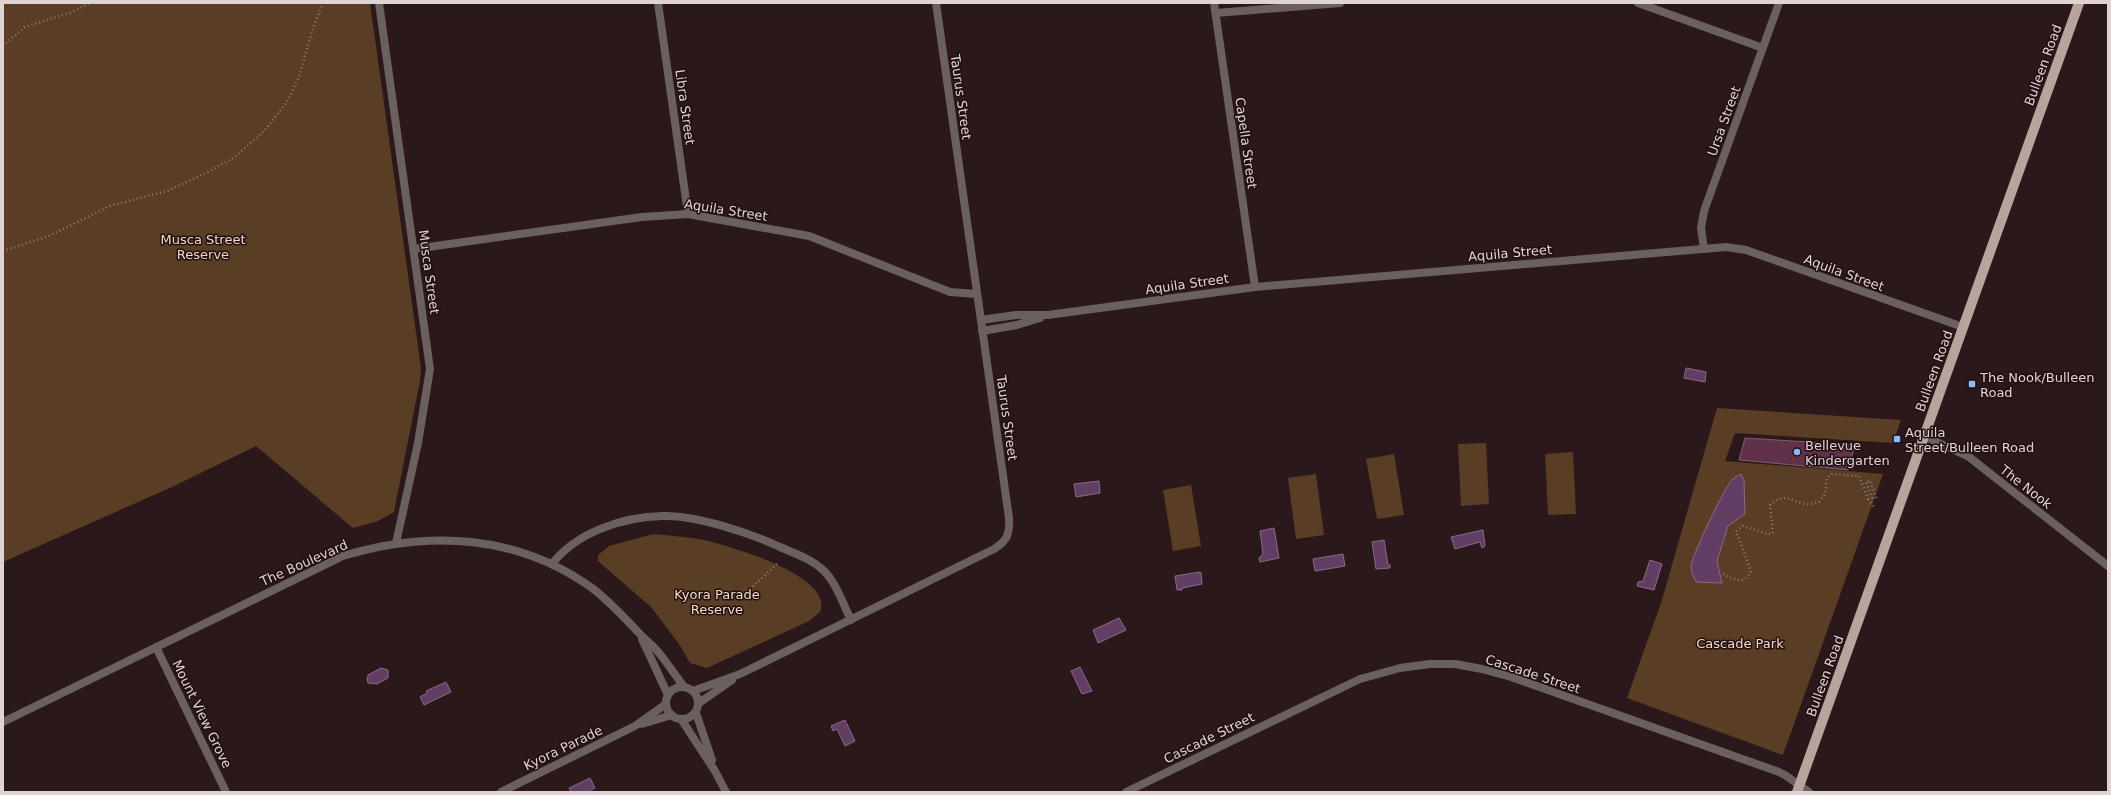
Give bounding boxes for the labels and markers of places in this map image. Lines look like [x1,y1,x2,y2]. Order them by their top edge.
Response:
place label: The Nook/Bulleen Road [1979,370,2094,400]
marker: The Nook/Bulleen Road [1967,379,1977,389]
place label: Aquila Street/Bulleen Road [1905,425,2034,455]
marker: Aquila Street/Bulleen Road [1892,434,1902,444]
place label: Bellevue Kindergarten [1805,438,1890,468]
marker: Bellevue Kindergarten [1792,447,1802,457]

